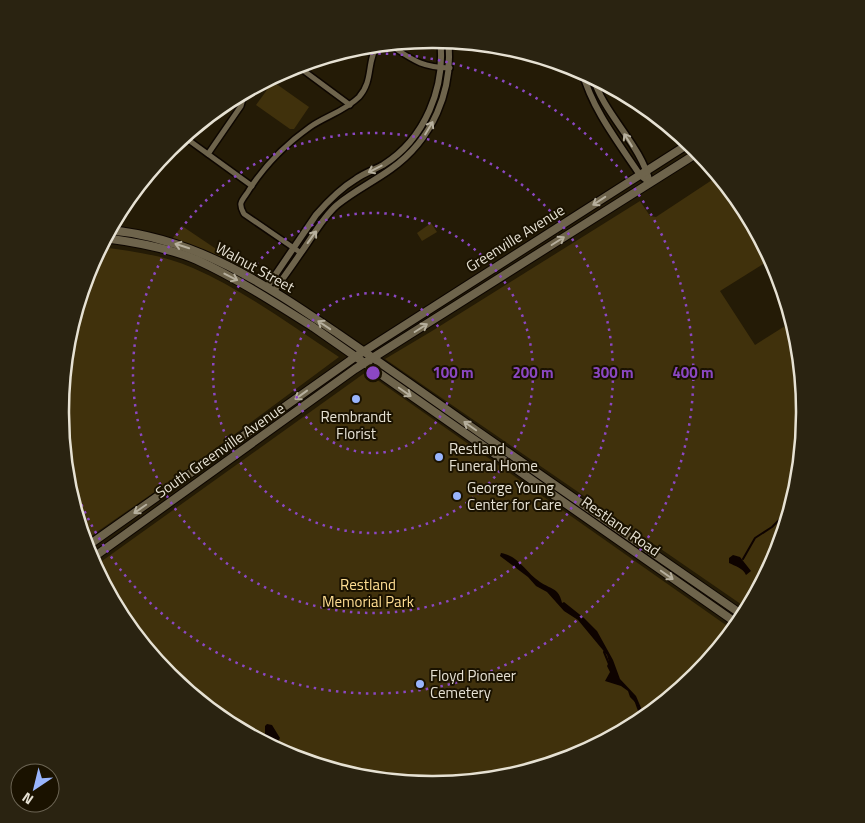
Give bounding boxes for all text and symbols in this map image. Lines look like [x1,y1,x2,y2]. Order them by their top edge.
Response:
one-way arrow [425,121,435,135]
one-way arrow [623,134,633,148]
one-way arrow [368,164,383,174]
one-way arrow [592,196,606,206]
street label: Greenville Avenue [461,198,569,278]
one-way arrow [307,230,317,244]
street label: Walnut Street [211,236,299,299]
one-way arrow [551,236,565,246]
one-way arrow [174,240,190,250]
one-way arrow [223,273,238,282]
one-way arrow [317,319,331,329]
one-way arrow [413,323,427,333]
text: 100 m [432,361,474,384]
text: 200 m [512,361,554,384]
text: 300 m [592,361,634,384]
text: 400 m [672,361,714,384]
centre of rings [364,364,382,382]
one-way arrow [397,387,411,397]
one-way arrow [295,390,308,401]
marker: Rembrandt Florist [350,393,362,405]
street label: South Greenville Avenue [151,397,289,503]
place label: Rembrandt Florist [320,405,392,445]
one-way arrow [463,421,477,431]
place label: Restland Funeral Home [449,437,538,477]
marker: Restland Funeral Home [433,451,445,463]
place label: George Young Center for Care [467,476,561,516]
marker: George Young Center for Care [451,490,463,502]
street label: Restland Road [577,490,665,562]
one-way arrow [133,504,147,514]
one-way arrow [660,570,674,580]
park label: Restland Memorial Park [322,573,414,613]
place label: Floyd Pioneer Cemetery [430,664,516,704]
marker: Floyd Pioneer Cemetery [414,678,426,690]
north arrow [10,763,60,813]
text: N [17,788,37,810]

